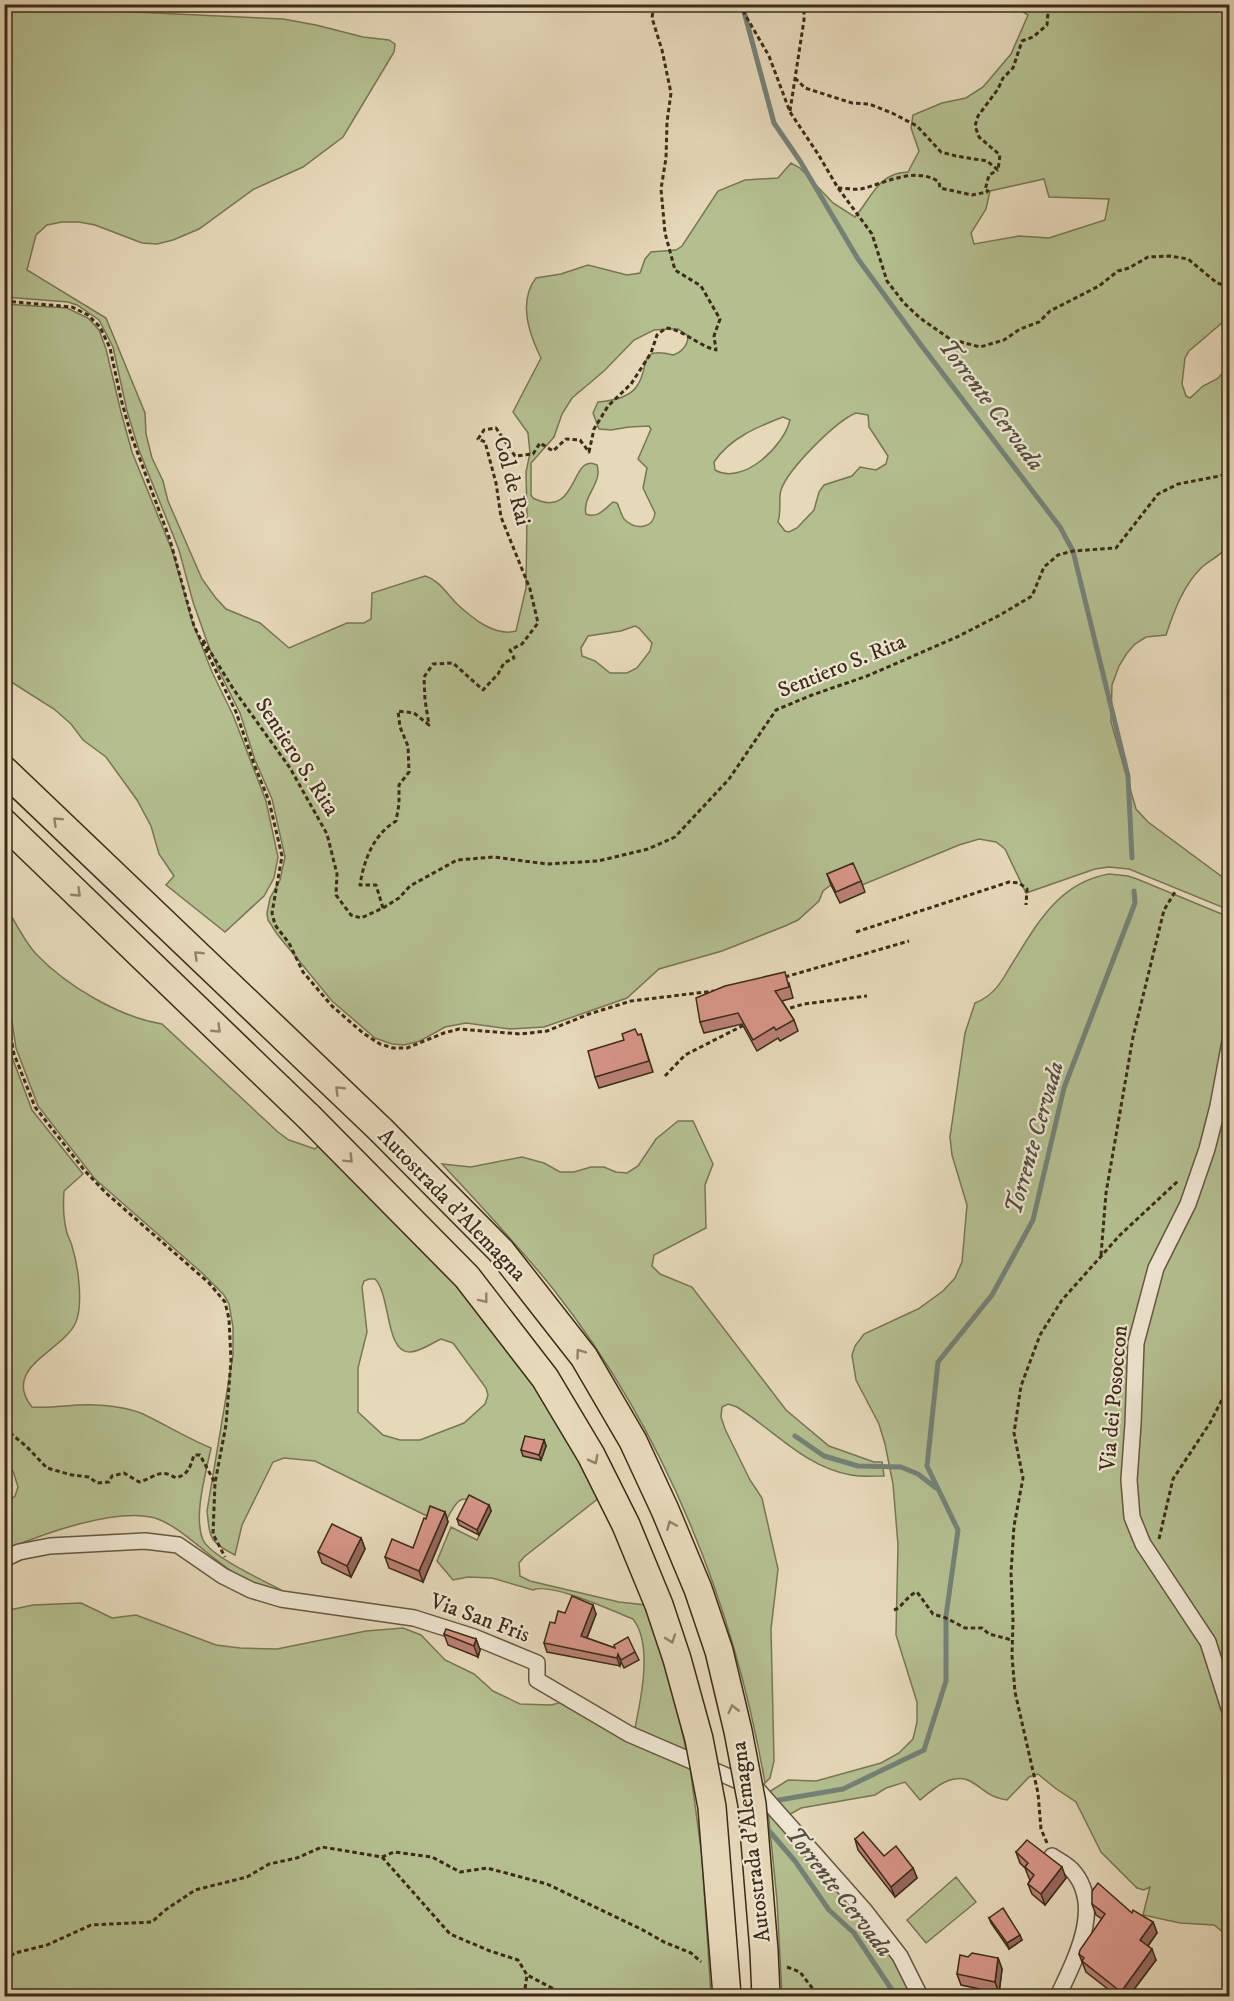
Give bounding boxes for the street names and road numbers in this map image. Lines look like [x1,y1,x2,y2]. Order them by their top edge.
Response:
street label: Col de Rai [487,434,537,528]
street label: Sentiero S. Rita [774,628,910,704]
street label: Sentiero S. Rita [249,693,346,822]
street label: Autostrada d'Alemagna [372,1123,532,1288]
street label: Via dei Posoccon [1094,1323,1134,1473]
street label: Via San Fris [425,1587,534,1649]
street label: Autostrada d'Alemagna [725,1739,777,1944]

